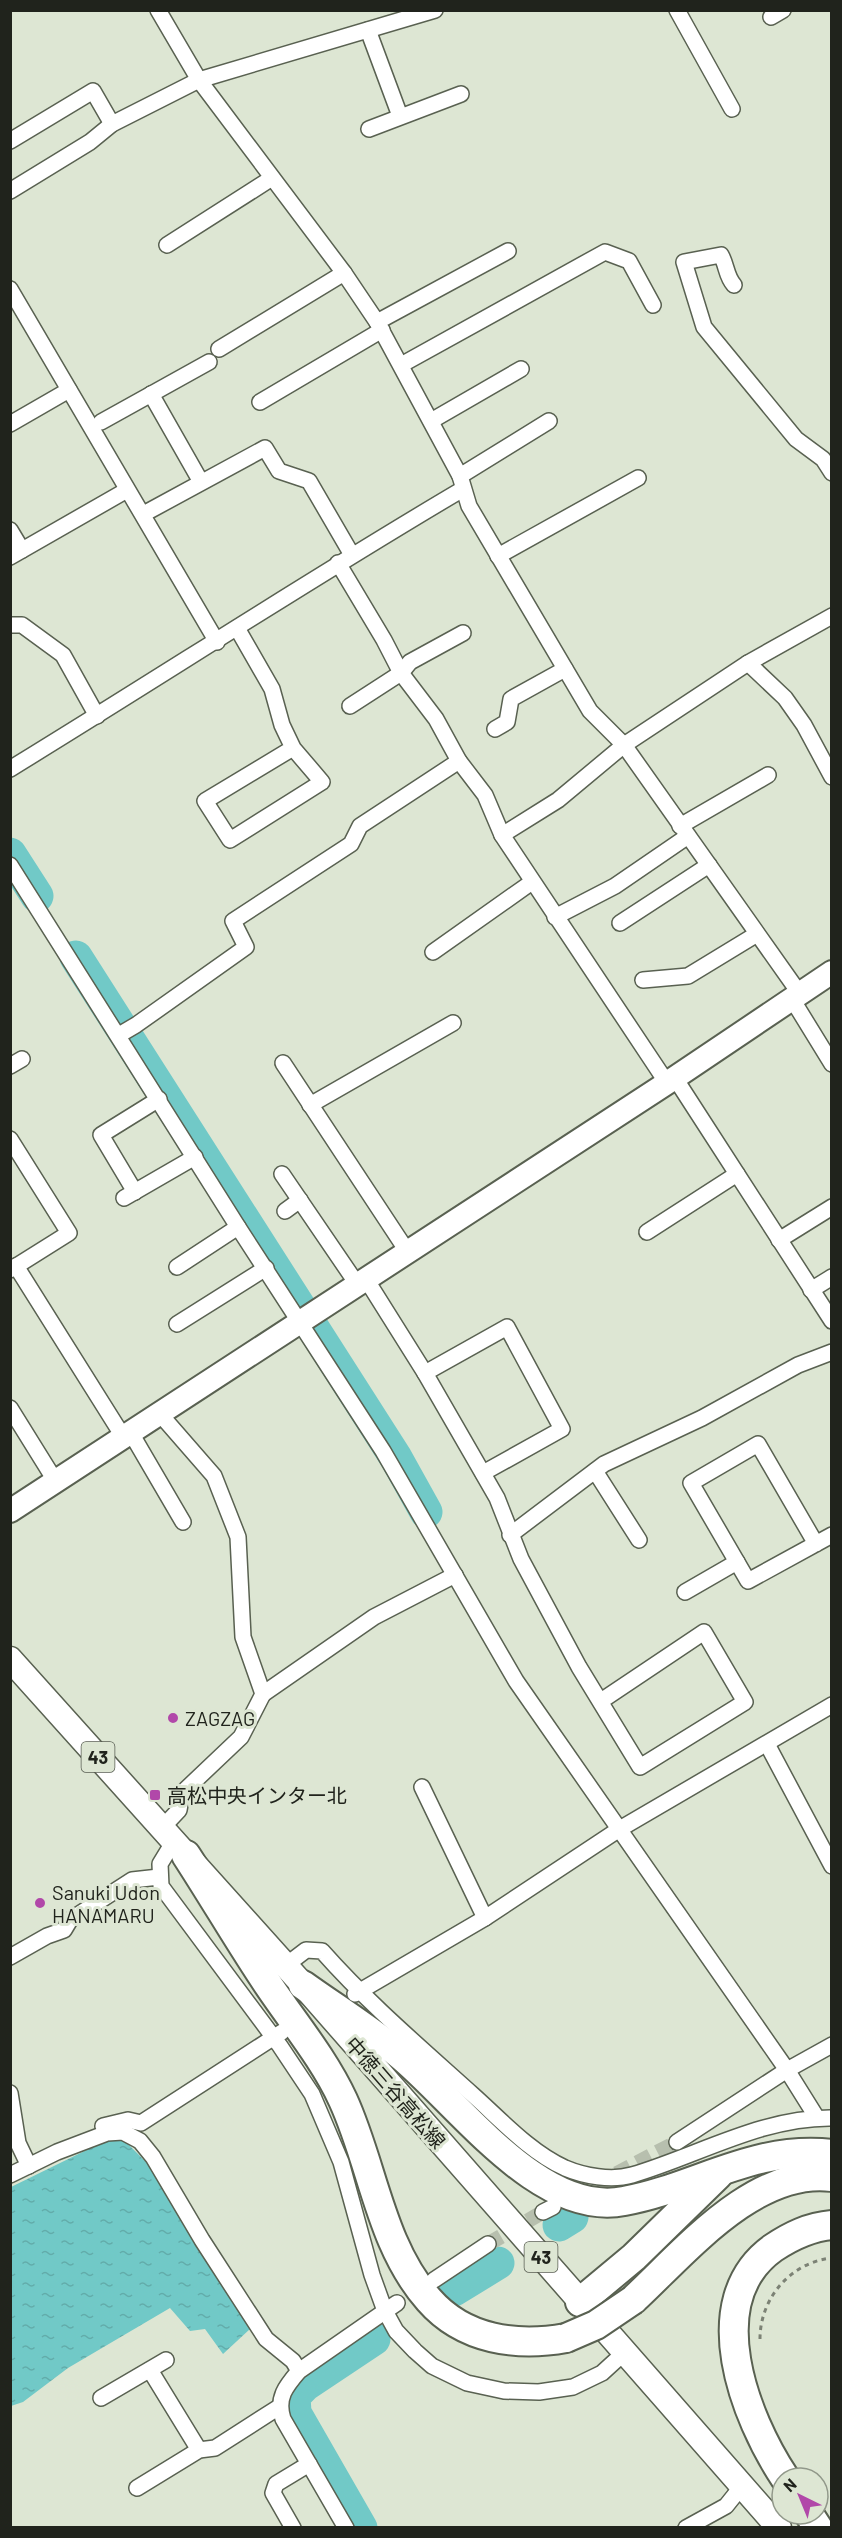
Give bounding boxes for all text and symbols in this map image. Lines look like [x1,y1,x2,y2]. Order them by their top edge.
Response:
place label: ZAGZAG [185,1706,255,1730]
marker: ZAGZAG [166,1711,180,1725]
road number: 43 [82,1742,114,1772]
place label: 高松中央インター北 [167,1783,347,1807]
marker: 高松中央インター北 [148,1788,162,1802]
place label: Sanuki Udon HANAMARU [52,1880,160,1927]
marker: Sanuki Udon HANAMARU [33,1896,47,1910]
street label: 中徳三谷高松線 [341,2031,451,2153]
road number: 43 [524,2242,558,2272]
north arrow [770,2466,830,2526]
text: N [779,2474,800,2495]

